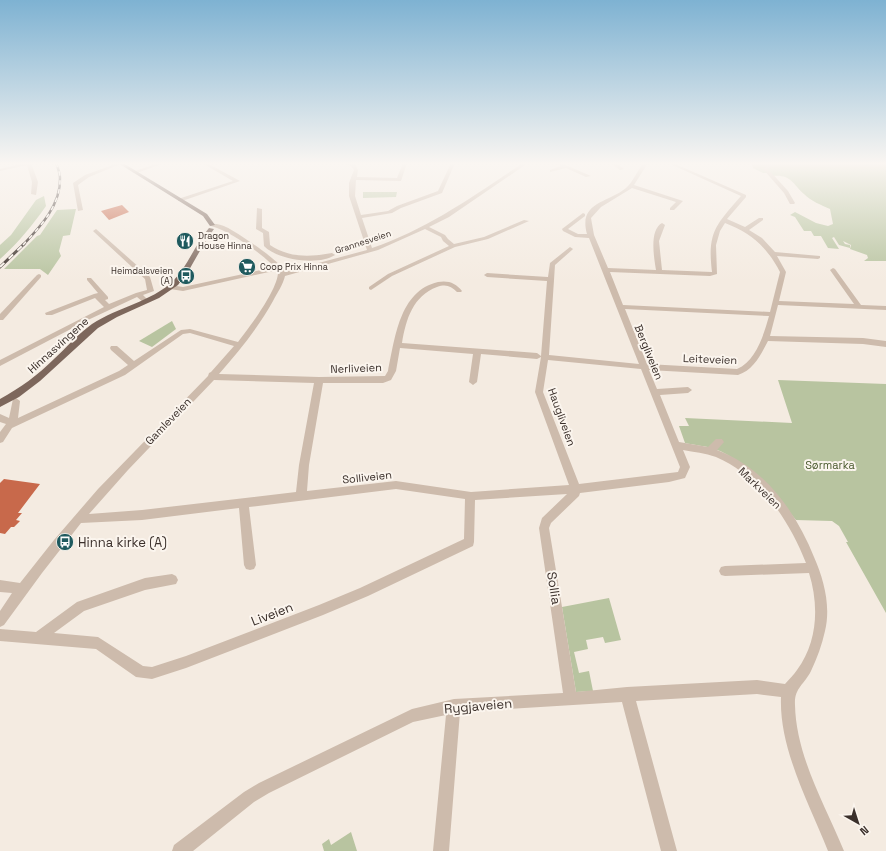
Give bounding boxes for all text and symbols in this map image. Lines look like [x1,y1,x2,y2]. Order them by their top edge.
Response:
street label: Grannesveien [333,227,393,257]
place label: Dragon House Hinna [198,230,252,252]
restaurant icon: Dragon House Hinna [175,231,195,251]
supermarket icon: Coop Prix Hinna [237,257,257,277]
place label: Coop Prix Hinna [260,261,328,273]
place label: Heimdalsveien (A) [111,265,173,287]
bus stop icon: Heimdalsveien (A) [176,266,196,286]
street label: Hinnasvingene [25,314,91,376]
street label: Bergliveien [632,322,666,382]
street label: Leiteveien [683,351,737,367]
street label: Nerliveien [330,360,382,376]
street label: Haugliveien [545,386,579,448]
street label: Gamleveien [142,394,194,448]
park label: Sørmarka [805,458,856,472]
street label: Markveien [736,464,784,512]
street label: Solliveien [342,467,392,487]
bus stop icon: Hinna kirke (A) [55,532,75,552]
place label: Hinna kirke (A) [78,534,167,551]
street label: Sollia [543,570,565,606]
street label: Liveien [249,598,295,630]
street label: Rygjaveien [443,695,513,717]
north arrow [838,803,878,843]
text: N [857,823,872,839]

